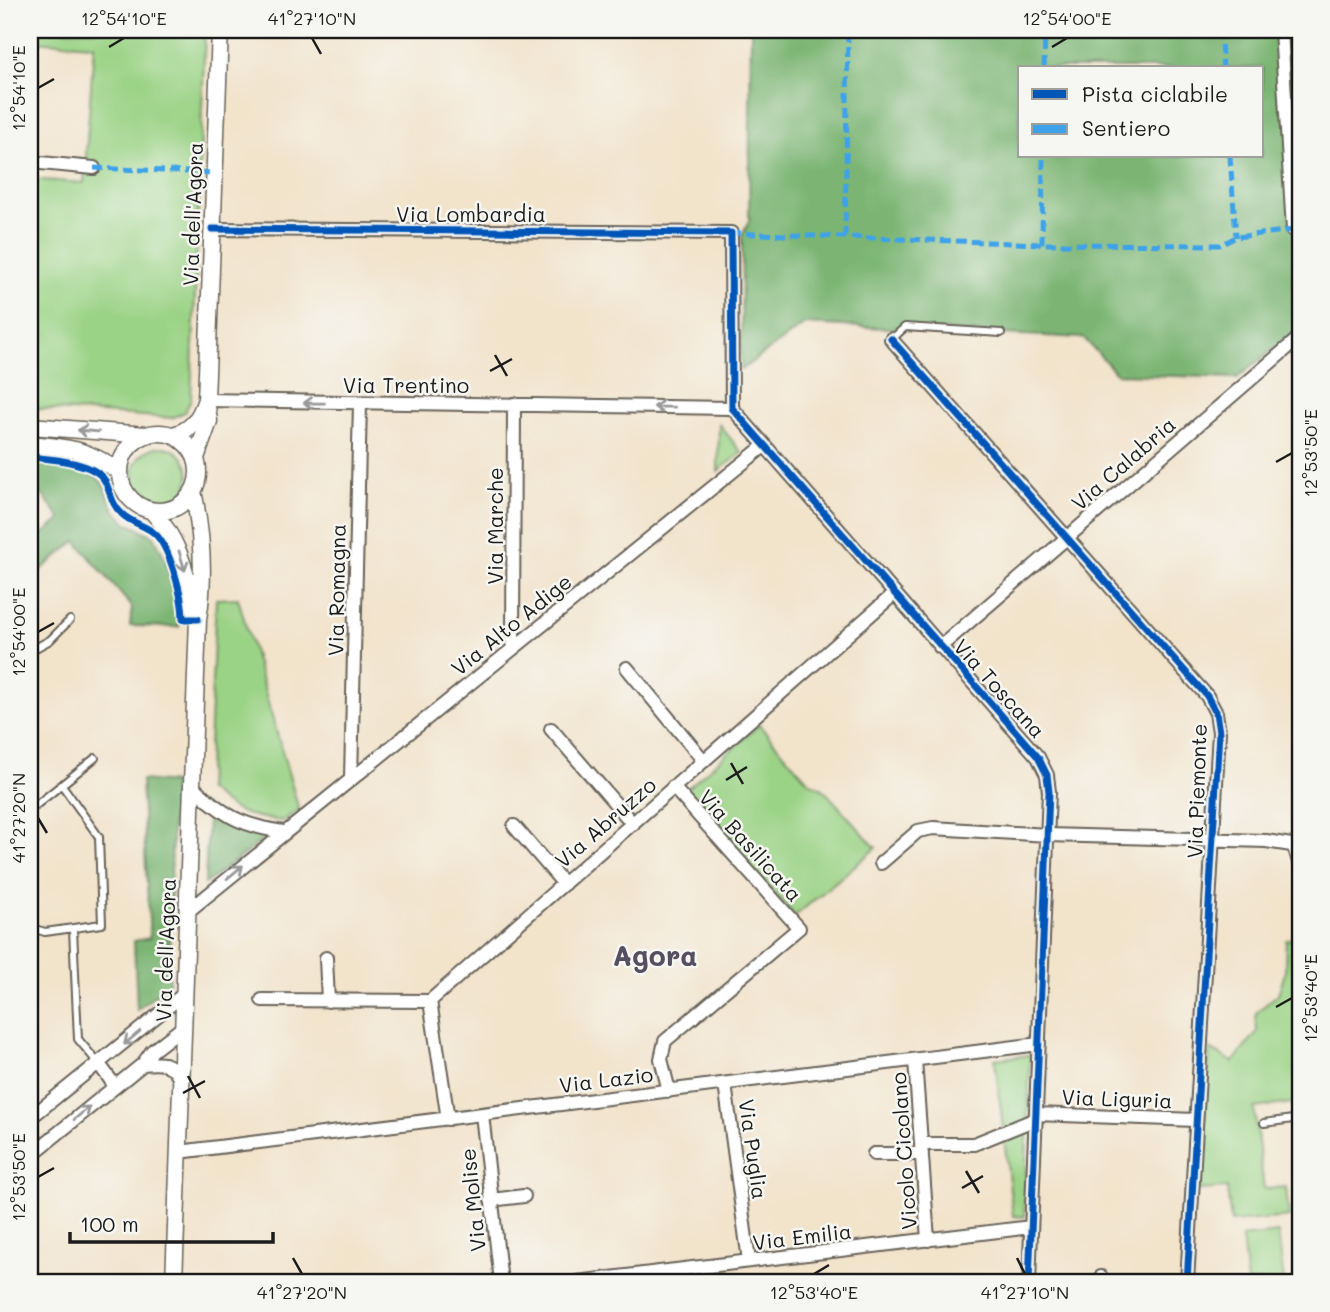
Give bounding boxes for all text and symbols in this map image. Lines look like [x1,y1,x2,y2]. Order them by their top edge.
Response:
text: 12°54'10"E [81,6,167,30]
text: 41°27'10"N [268,6,356,30]
text: 12°54'00"E [1023,6,1111,30]
text: 12°54'10"E [6,45,30,131]
legend [1018,66,1264,158]
text: Pista ciclabile [1082,80,1228,107]
text: Sentiero [1082,114,1170,141]
street label: Via dell'Agora [176,142,208,286]
street label: Via Lombardia [396,200,546,227]
street label: Via Trentino [343,371,469,398]
one-way arrow [303,396,326,409]
one-way arrow [653,400,676,413]
text: 12°53'50"E [1298,409,1322,497]
street label: Via Calabria [1065,410,1181,516]
one-way arrow [77,424,100,437]
street label: Via Marche [481,467,508,585]
street label: Via Romagna [321,524,351,656]
one-way arrow [177,550,190,572]
street label: Via Alto Adige [445,567,577,681]
text: 12°54'00"E [6,588,30,676]
street label: Via Toscana [948,633,1052,743]
street label: Via Piemonte [1180,723,1212,859]
street label: Via Abruzzo [549,771,661,873]
text: 41°27'20"N [6,773,30,863]
street label: Via Basilicata [693,783,809,907]
one-way arrow [226,864,244,880]
street label: Via dell'Agora [149,878,181,1022]
district label: Agora [613,937,697,973]
text: 12°53'40"E [1298,954,1322,1042]
one-way arrow [123,1030,141,1046]
street label: Via Lazio [557,1060,655,1098]
street label: Vicolo Cicolano [884,1071,922,1231]
street label: Via Liguria [1061,1083,1173,1113]
street label: Via Puglia [734,1097,774,1201]
one-way arrow [73,1105,91,1120]
text: 12°53'50"E [6,1133,30,1221]
street label: Via Molise [453,1147,491,1253]
scale bar [70,1200,273,1244]
text: 100 m [80,1210,139,1237]
street label: Via Emilia [751,1217,853,1255]
text: 41°27'20"N [257,1280,347,1304]
text: 12°53'40"E [770,1280,858,1304]
text: 41°27'10"N [981,1280,1069,1304]

